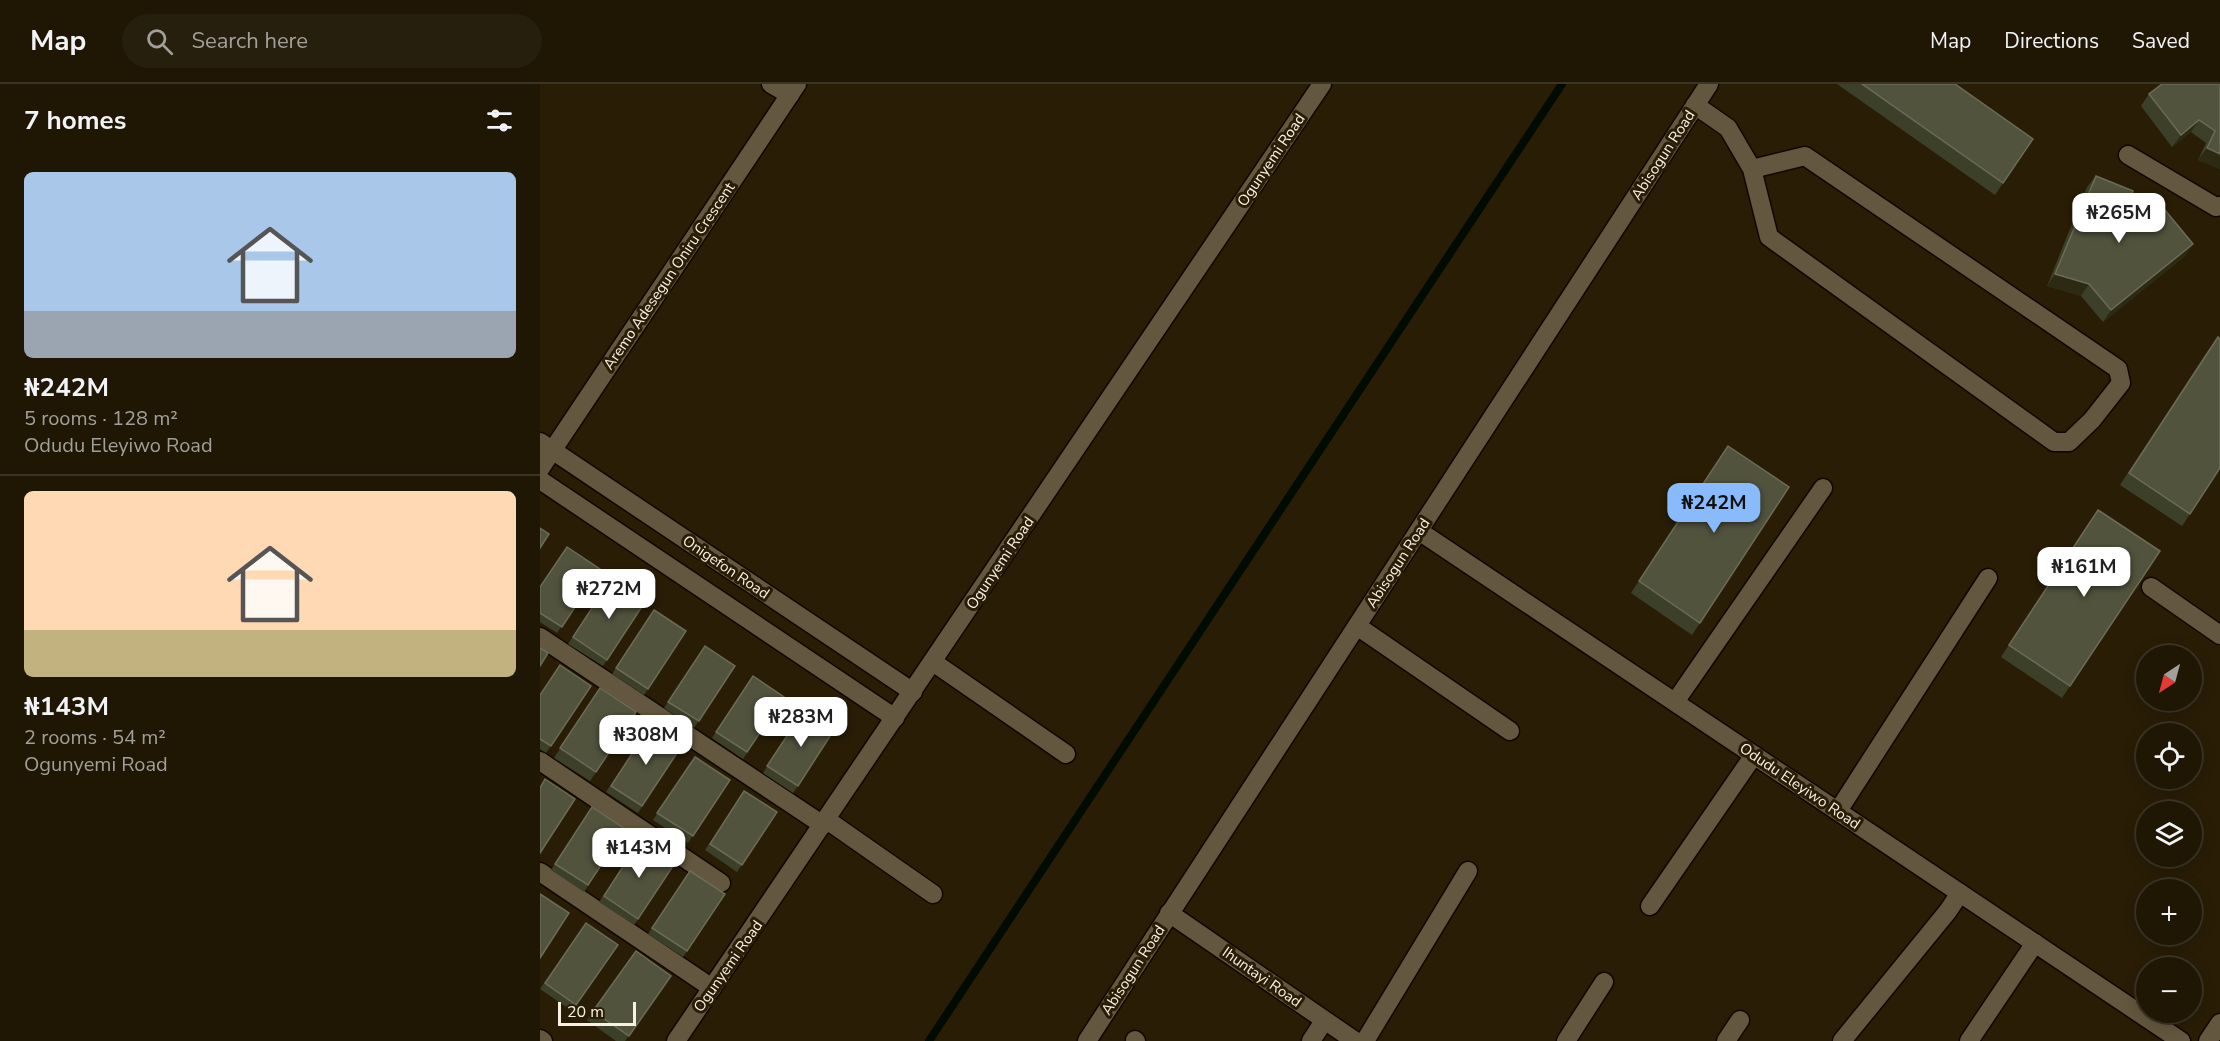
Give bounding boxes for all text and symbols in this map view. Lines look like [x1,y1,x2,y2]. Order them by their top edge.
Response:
search box [122,14,542,68]
text: Map [30,22,86,60]
icon: search [143,25,176,58]
text: Search here [191,26,308,56]
text: Map [1930,27,1971,55]
text: Directions [2004,27,2099,55]
text: Saved [2132,27,2190,55]
text: 7 homes [24,103,126,138]
icon: filters [483,104,516,137]
street label: Abisogun Road [1627,106,1699,204]
street label: Ogunyemi Road [1233,110,1309,210]
street label: Aremo Adesegun Oniru Crescent [599,178,740,374]
pin: ₦265M [2077,193,2161,244]
text: ₦265M [2086,199,2152,226]
icon: home [216,211,324,319]
text: ₦242M [24,370,109,405]
text: 5 rooms · 128 m² [24,405,178,432]
text: Odudu Eleyiwo Road [24,432,213,459]
pin: ₦242M [1672,483,1756,534]
text: ₦242M [1681,489,1747,516]
street label: Ogunyemi Road [962,513,1038,613]
street label: Abisogun Road [1362,514,1434,612]
icon: home [216,530,324,638]
street label: Onigefon Road [679,531,773,603]
pin: ₦161M [2042,547,2126,598]
text: ₦161M [2051,553,2117,580]
pin: ₦272M [567,569,651,620]
text: ₦272M [576,575,642,602]
north arrow [2136,645,2202,711]
map controls [2136,645,2202,1023]
text: ₦143M [24,689,109,724]
pin: ₦283M [759,697,843,748]
text: ₦283M [768,703,834,730]
pin: ₦308M [604,715,688,766]
text: ₦308M [613,721,679,748]
button: locate [2136,723,2202,789]
text: 2 rooms · 54 m² [24,724,166,751]
street label: Odudu Eleyiwo Road [1736,738,1864,834]
text: Ogunyemi Road [24,751,168,778]
button: layers [2136,801,2202,867]
pin: ₦143M [597,828,681,879]
text: ₦143M [606,834,672,861]
button: + [2136,879,2202,945]
street label: Ogunyemi Road [689,916,767,1016]
street label: Abisogun Road [1097,921,1169,1019]
street label: Ihuntayi Road [1218,942,1306,1012]
button: − [2136,957,2202,1023]
scale bar [558,999,636,1026]
text: 20 m [567,1001,604,1023]

